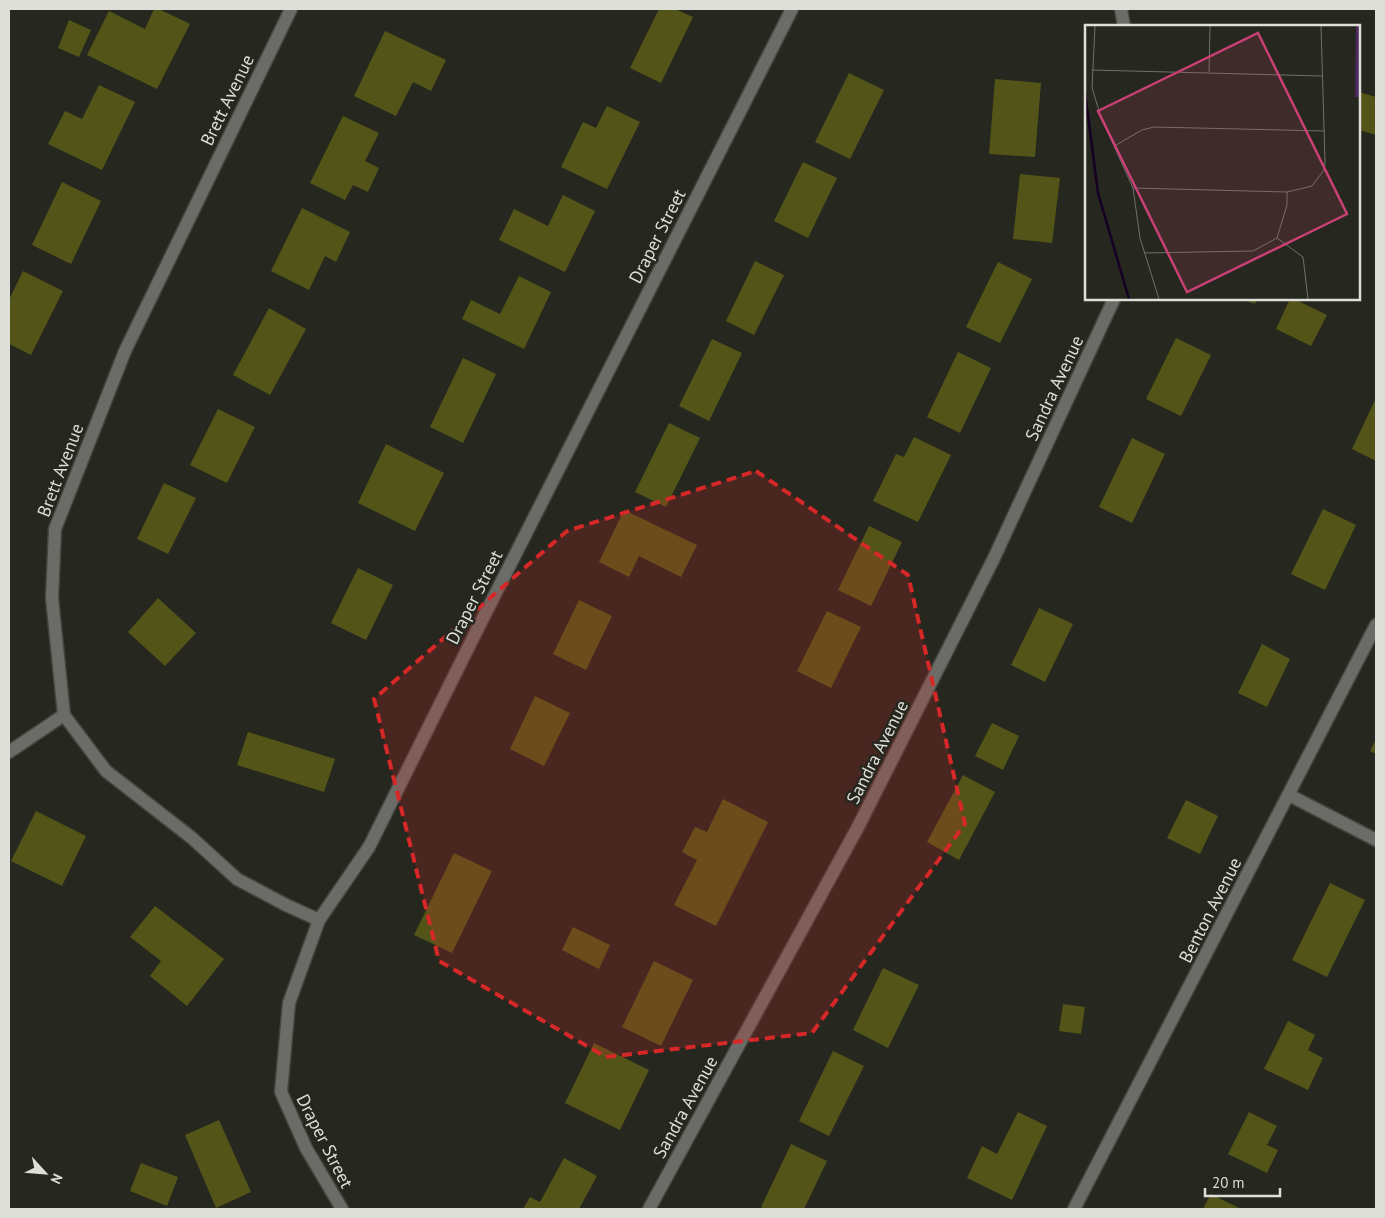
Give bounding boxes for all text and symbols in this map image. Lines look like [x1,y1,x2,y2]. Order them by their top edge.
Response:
inset map [1085,25,1360,300]
street label: Brett Avenue [195,51,259,149]
street label: Draper Street [623,185,691,287]
street label: Sandra Avenue [1020,332,1088,444]
street label: Brett Avenue [32,420,88,520]
street label: Draper Street [440,546,508,648]
street label: Sandra Avenue [841,696,913,808]
street label: Benton Avenue [1174,853,1246,967]
street label: Sandra Avenue [647,1052,723,1162]
street label: Draper Street [291,1090,359,1192]
north arrow [20,1148,70,1198]
scale bar [1205,1166,1280,1198]
text: N [47,1171,67,1187]
text: 20 m [1212,1173,1245,1192]

